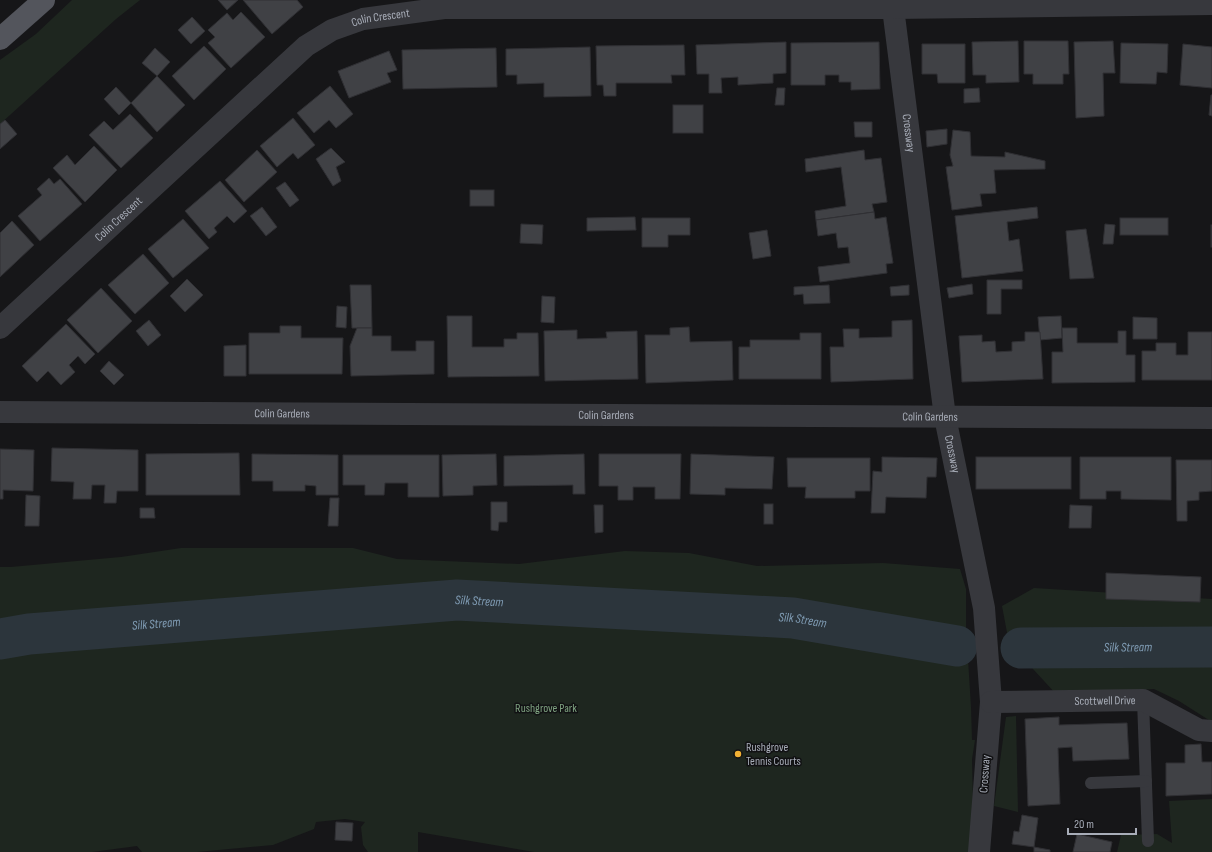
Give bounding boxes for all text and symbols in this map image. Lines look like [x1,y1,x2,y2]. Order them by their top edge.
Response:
street label: Colin Crescent [349,5,411,30]
street label: Crossway [899,113,919,153]
street label: Colin Crescent [92,193,145,244]
street label: Colin Gardens [254,406,310,421]
street label: Colin Gardens [578,407,634,423]
street label: Colin Gardens [902,409,958,424]
street label: Crossway [941,434,964,475]
water label: Silk Stream [455,592,504,610]
water label: Silk Stream [778,609,828,632]
water label: Silk Stream [131,614,181,634]
water label: Silk Stream [1104,639,1152,656]
street label: Scottwell Drive [1074,693,1136,708]
park label: Rushgrove Park [515,701,577,716]
place label: Rushgrove Tennis Courts [746,740,801,769]
marker: Rushgrove Tennis Courts [733,749,743,759]
street label: Crossway [976,754,994,794]
scale bar [1068,810,1136,836]
text: 20 m [1074,817,1094,832]

